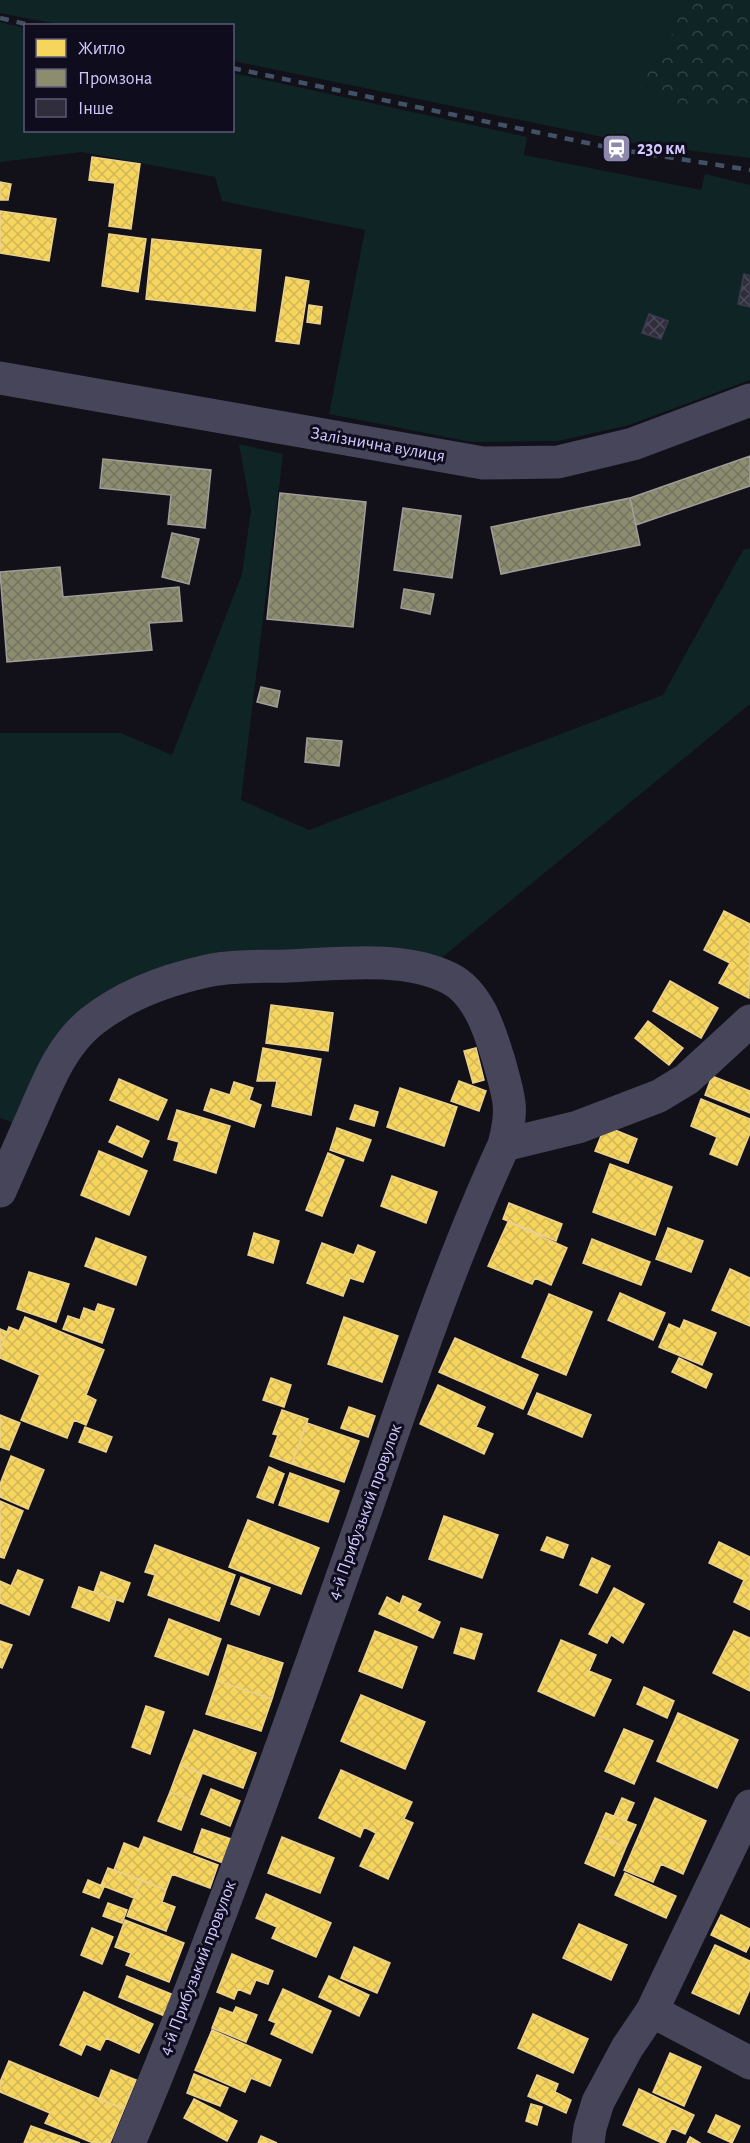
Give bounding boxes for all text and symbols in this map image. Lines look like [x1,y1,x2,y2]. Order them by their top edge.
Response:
legend [24,24,234,132]
text: Житло [78,40,125,58]
text: Промзона [78,70,152,88]
text: Інше [78,100,114,118]
station icon: 230 км [600,133,632,165]
place label: 230 км [637,140,686,158]
street label: Залізнична вулиця [309,424,447,466]
street label: 4-й Прибузький провулок [324,1421,405,1602]
street label: 4-й Прибузький провулок [155,1877,240,2058]

